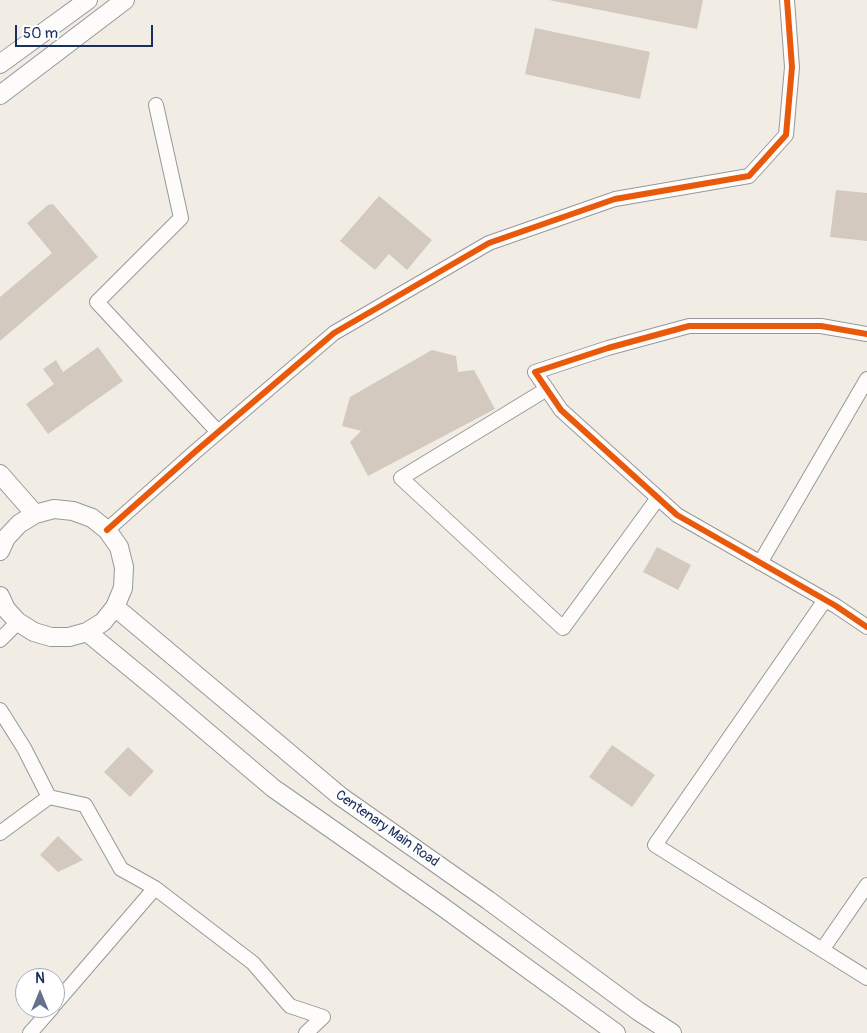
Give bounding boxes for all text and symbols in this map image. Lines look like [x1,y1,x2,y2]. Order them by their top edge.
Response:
scale bar [18,15,155,47]
text: 50 m [23,24,58,43]
street label: Centenary Main Road [332,787,442,871]
north arrow [15,968,65,1018]
text: N [35,970,45,987]

